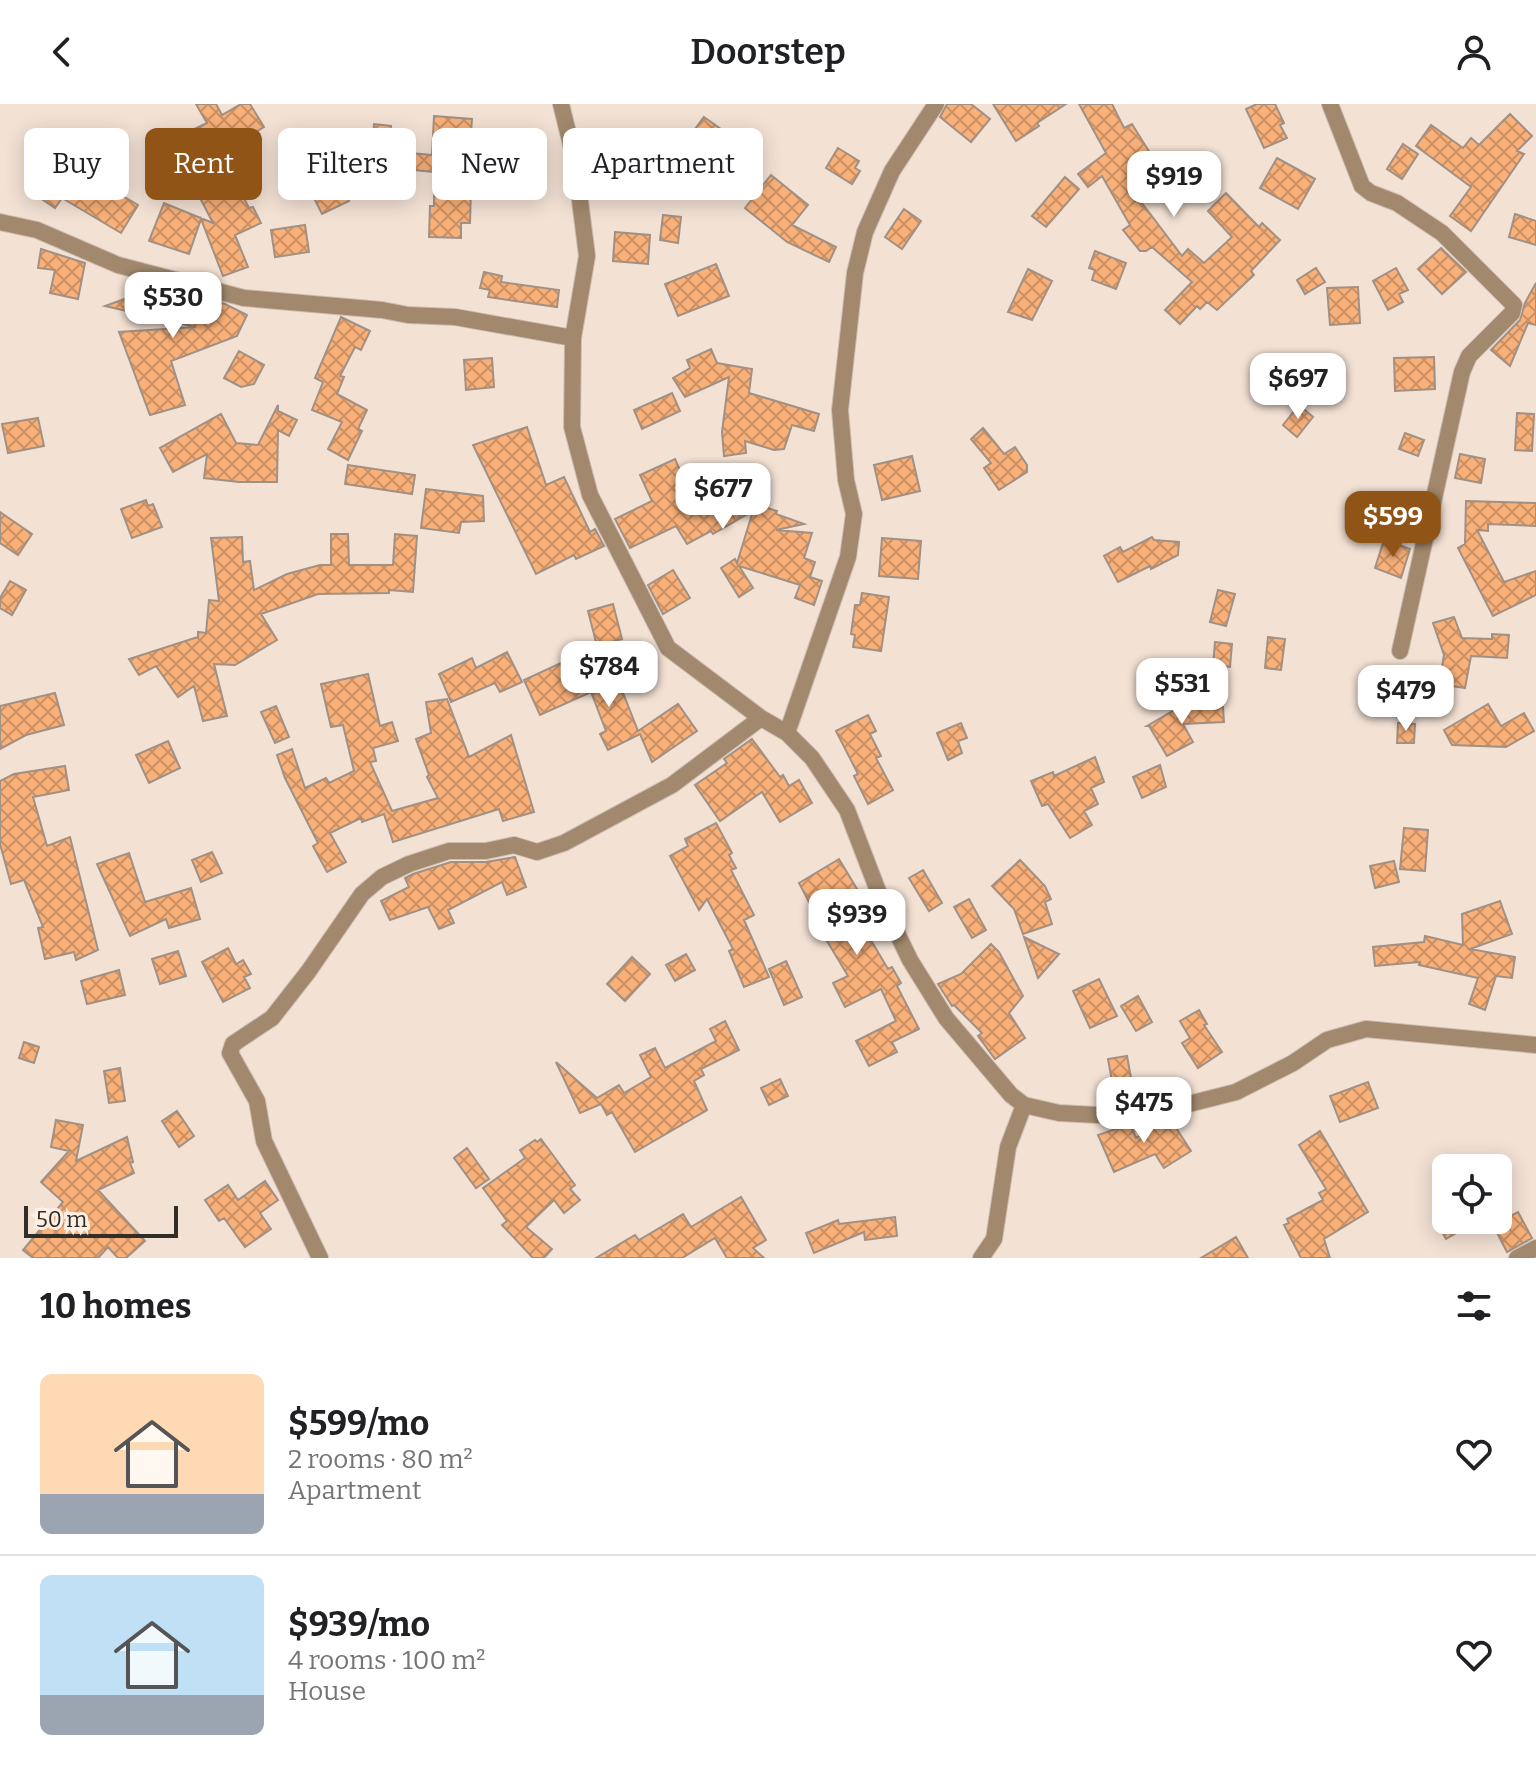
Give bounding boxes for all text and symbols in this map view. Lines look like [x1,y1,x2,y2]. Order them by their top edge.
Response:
icon: back [40,30,84,74]
text: Doorstep [690,30,846,74]
icon: person [1452,30,1496,74]
chip: Buy [24,128,129,200]
chip: Rent [145,128,262,200]
chip: Filters [278,128,416,200]
chip: New [432,128,547,200]
chip: Apartment [563,128,763,200]
pin: $919 [1127,151,1221,219]
text: $919 [1145,161,1203,192]
pin: $530 [126,272,220,340]
text: $530 [143,282,203,313]
pin: $697 [1251,353,1345,421]
text: $697 [1268,363,1328,394]
pin: $677 [676,463,770,531]
text: $677 [694,473,752,504]
pin: $599 [1346,491,1440,559]
text: $599 [1363,501,1423,532]
pin: $784 [562,641,656,709]
text: $784 [579,651,639,682]
pin: $531 [1135,658,1229,726]
pin: $479 [1359,665,1453,733]
text: $531 [1154,668,1210,699]
text: $479 [1376,675,1436,706]
pin: $939 [810,889,904,957]
text: $939 [827,899,887,930]
pin: $475 [1097,1077,1191,1145]
text: $475 [1114,1087,1174,1118]
map controls [1432,1154,1512,1234]
button: locate [1432,1154,1512,1234]
scale bar [24,1202,178,1238]
text: 50 m [36,1206,87,1233]
icon: filters [1452,1284,1496,1328]
text: 10 homes [40,1286,191,1327]
text: $599/mo [288,1403,429,1444]
icon: home [104,1406,200,1502]
icon: heart [1452,1432,1496,1476]
text: 2 rooms · 80 m² [288,1444,473,1475]
text: Apartment [288,1475,421,1506]
text: $939/mo [288,1604,430,1645]
icon: home [104,1607,200,1703]
icon: heart [1452,1633,1496,1677]
text: 4 rooms · 100 m² [288,1645,485,1676]
text: House [288,1676,366,1707]

